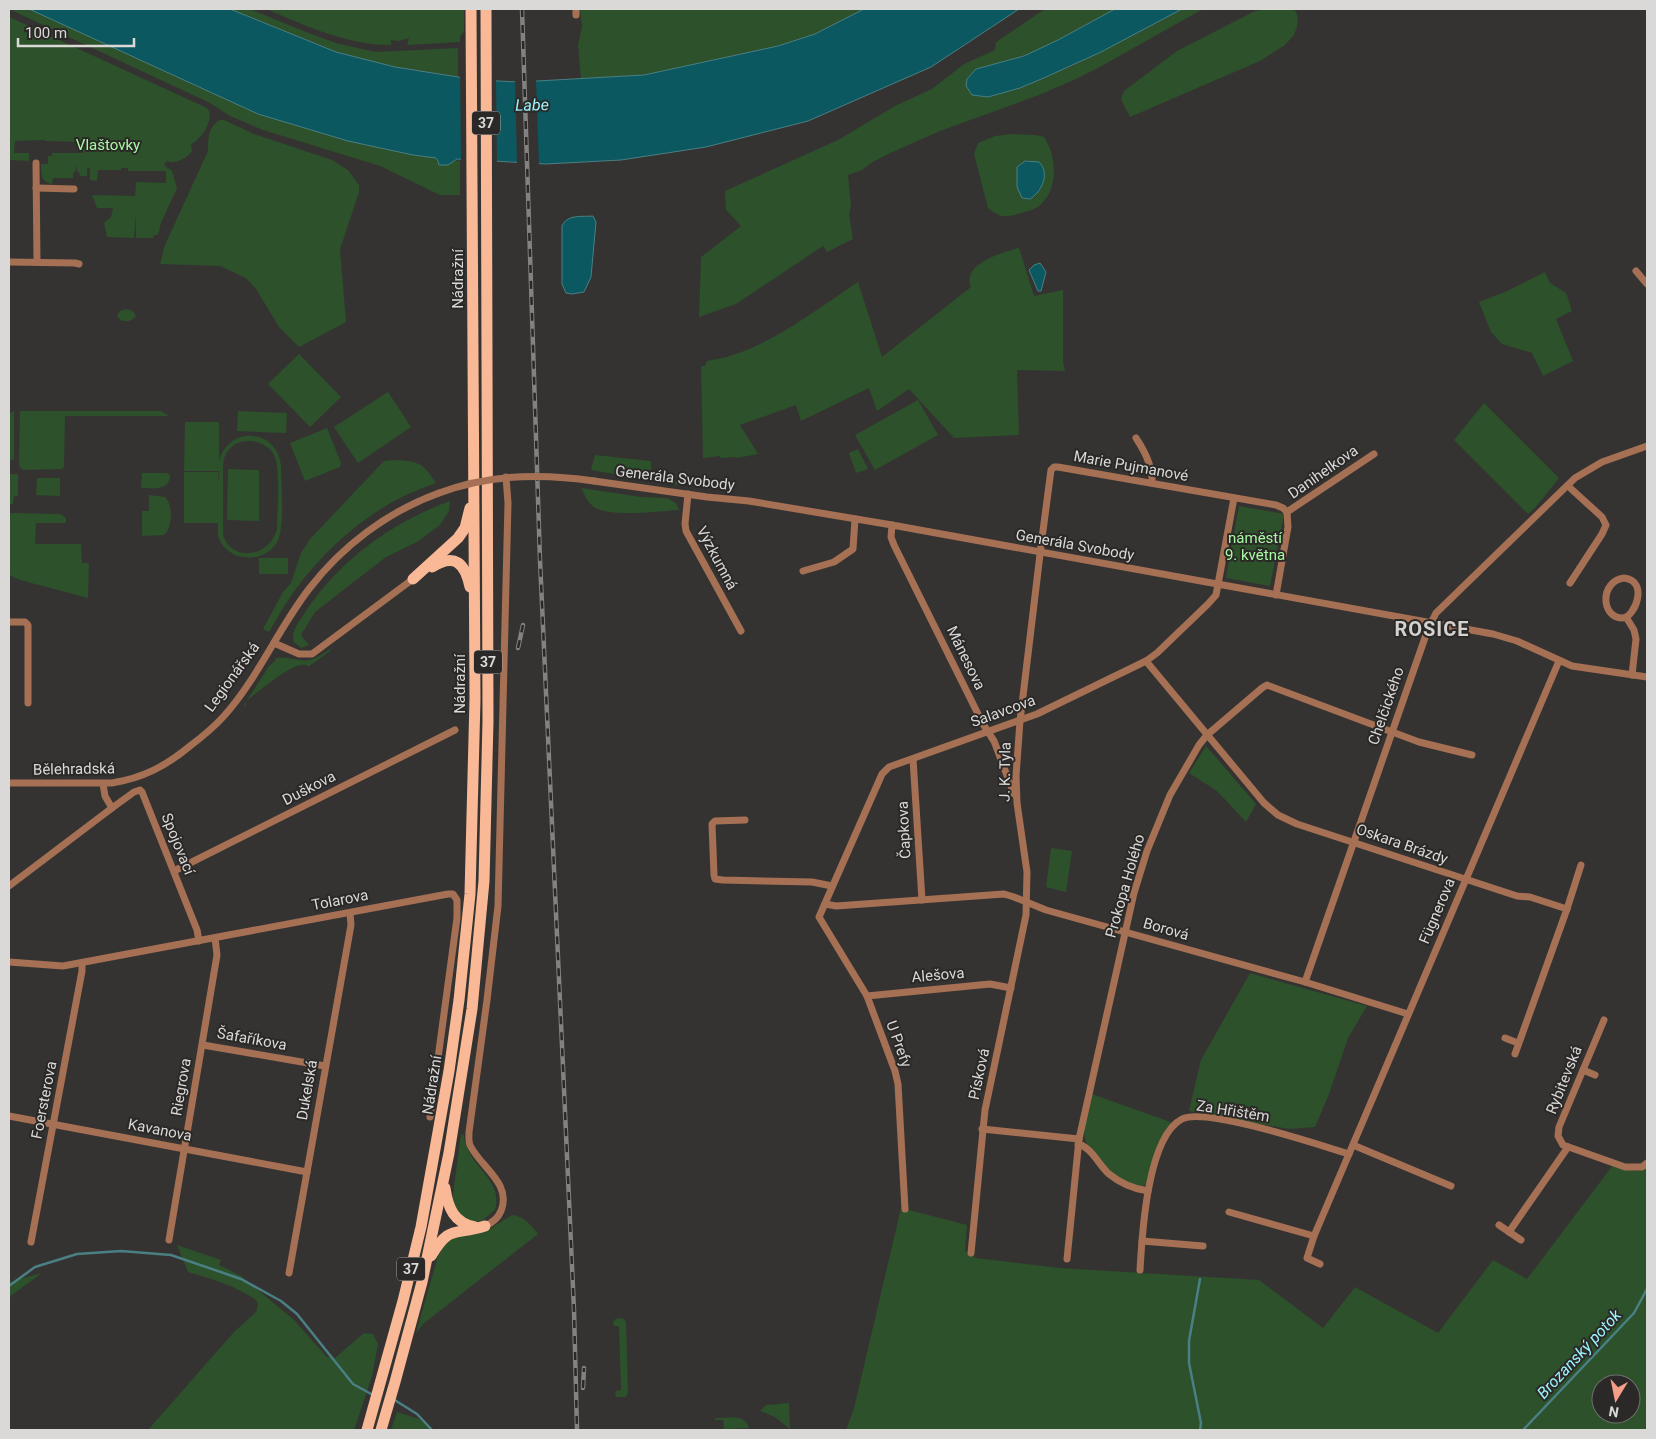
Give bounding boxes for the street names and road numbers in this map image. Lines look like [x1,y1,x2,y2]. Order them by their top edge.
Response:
road number: 37 [472,112,500,134]
street label: Nádražní [449,248,467,309]
street label: Danihelkova [1285,441,1361,503]
street label: Marie Pujmanové [1072,447,1190,485]
street label: Generála Svobody [614,462,736,494]
street label: Výzkumná [693,523,741,593]
street label: Generála Svobody [1014,526,1136,564]
street label: Mánesova [943,623,989,693]
street label: Legionářská [201,639,263,715]
road number: 37 [474,650,502,674]
street label: Nádražní [451,653,469,714]
street label: Chelčického [1364,665,1408,747]
street label: Salavcova [968,691,1038,731]
street label: J. K. Tyla [995,742,1015,802]
street label: Bělehradská [33,759,115,779]
street label: Duškova [279,767,339,809]
street label: Čapkova [894,801,914,859]
street label: Spojovací [158,811,199,879]
street label: Oskara Brázdy [1354,820,1450,868]
street label: Prokopa Holého [1102,832,1148,940]
street label: Fügnerova [1415,875,1459,947]
street label: Tolarova [310,886,370,914]
street label: Borová [1141,914,1191,944]
street label: Alešova [911,964,965,986]
street label: U Prefy [882,1018,916,1070]
street label: Šafaříkova [216,1024,288,1054]
street label: Rybitevská [1542,1043,1586,1117]
street label: Písková [965,1047,993,1101]
street label: Nádražní [418,1053,446,1116]
street label: Riegrova [167,1057,195,1117]
street label: Foersterova [28,1059,60,1141]
street label: Dukelská [293,1059,321,1121]
street label: Za Hřištěm [1195,1096,1271,1126]
street label: Kavanova [126,1115,194,1145]
road number: 37 [397,1258,425,1280]

